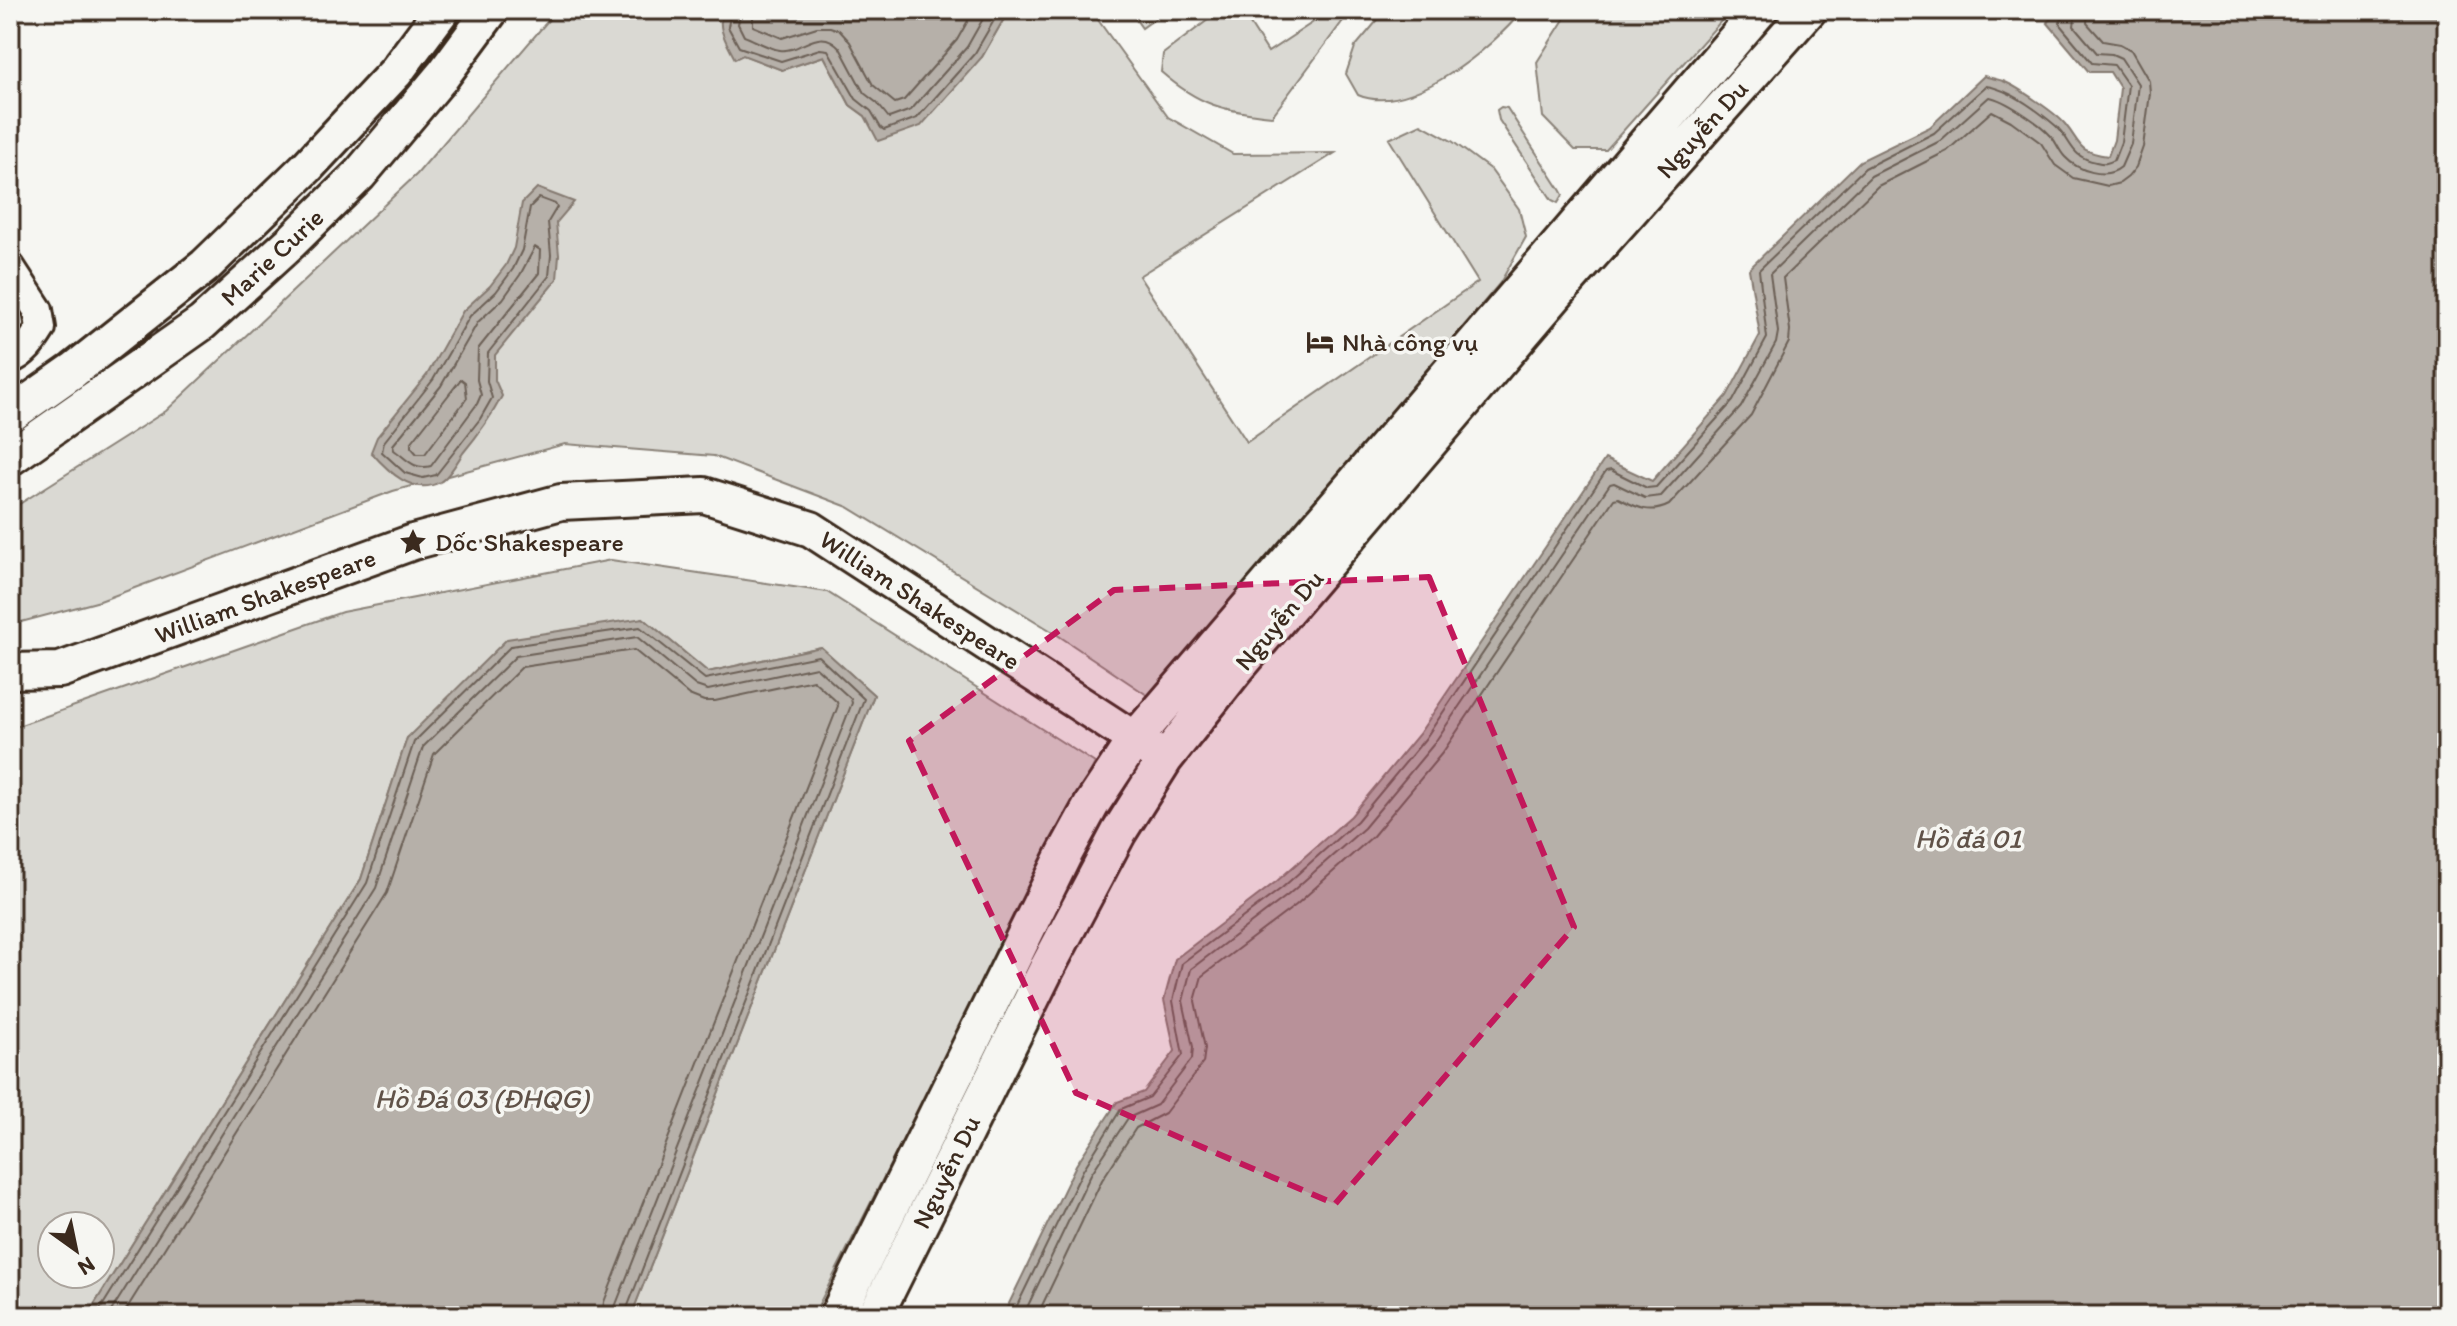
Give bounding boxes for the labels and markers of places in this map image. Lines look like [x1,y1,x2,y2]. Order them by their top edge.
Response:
place label: Nhà công vụ [1342,326,1478,358]
hotel icon: Nhà công vụ [1305,327,1335,357]
place label: Dốc Shakespeare [435,526,624,558]
place icon: Dốc Shakespeare [398,527,428,557]

